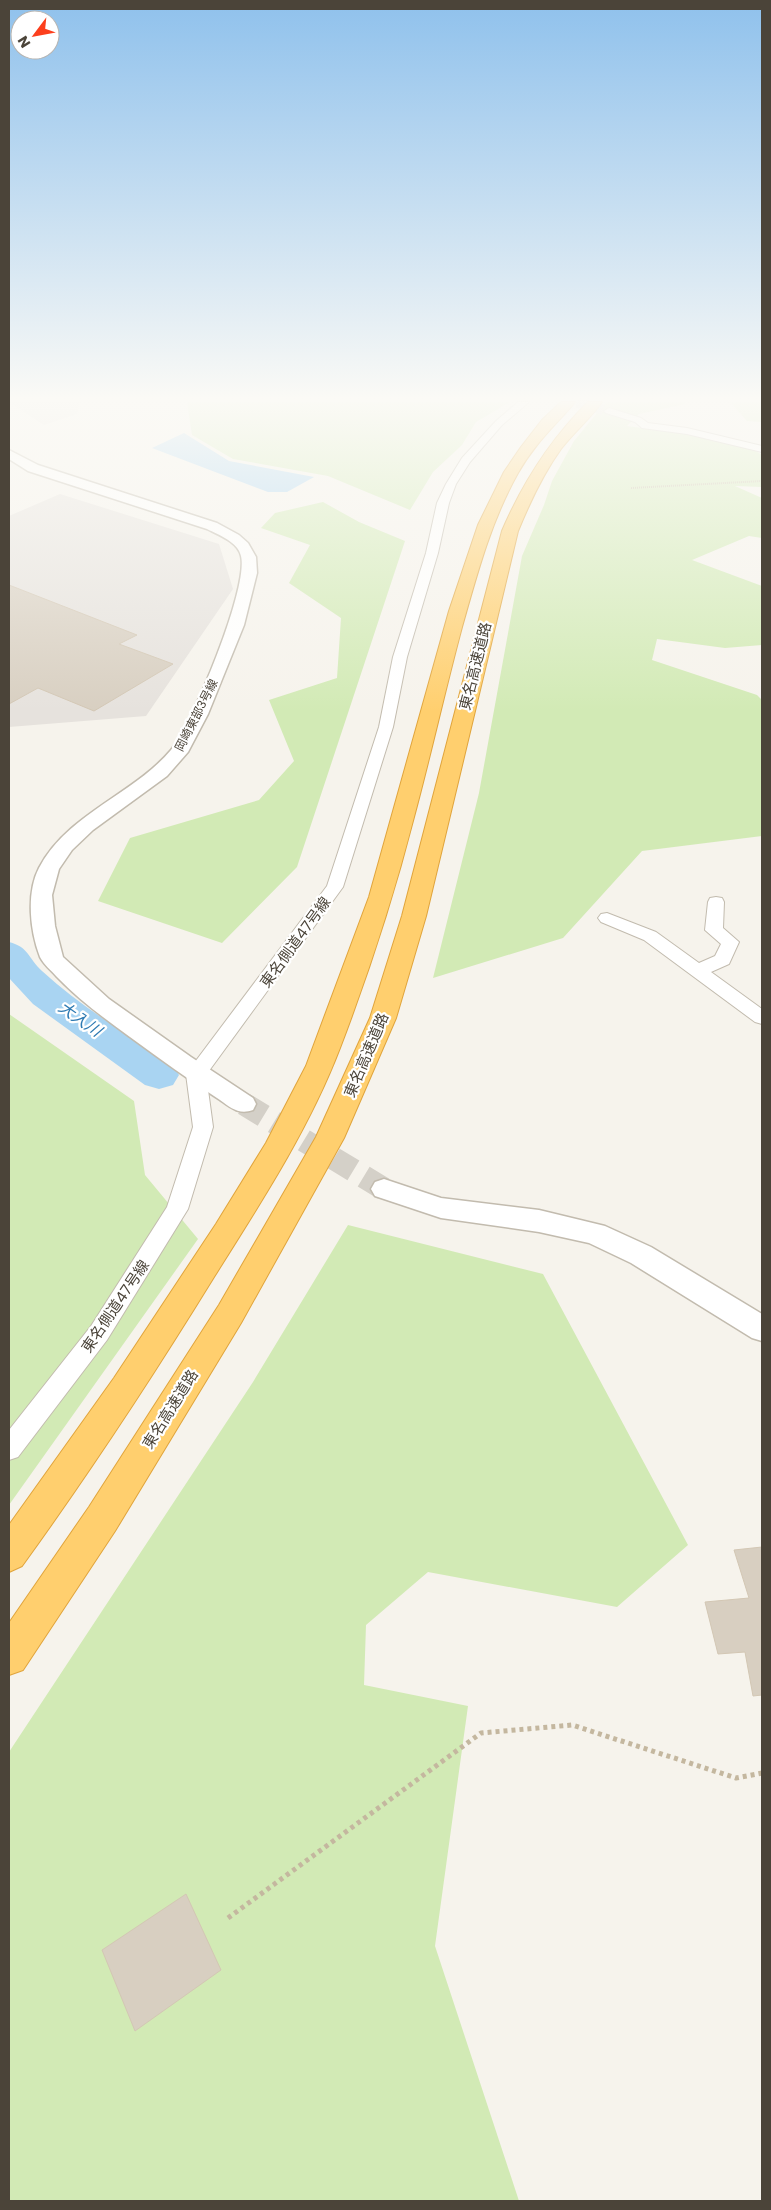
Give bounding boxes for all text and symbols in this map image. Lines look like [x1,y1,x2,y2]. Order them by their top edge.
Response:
north arrow [10,10,60,60]
text: N [13,32,35,52]
street label: 東名高速道路 [454,620,496,712]
street label: 岡崎東部3号線 [170,676,222,754]
street label: 東名側道47号線 [255,892,335,992]
water label: 大入川 [54,996,108,1043]
street label: 東名高速道路 [339,1009,393,1101]
street label: 東名側道47号線 [76,1256,154,1356]
street label: 東名高速道路 [137,1365,203,1453]

